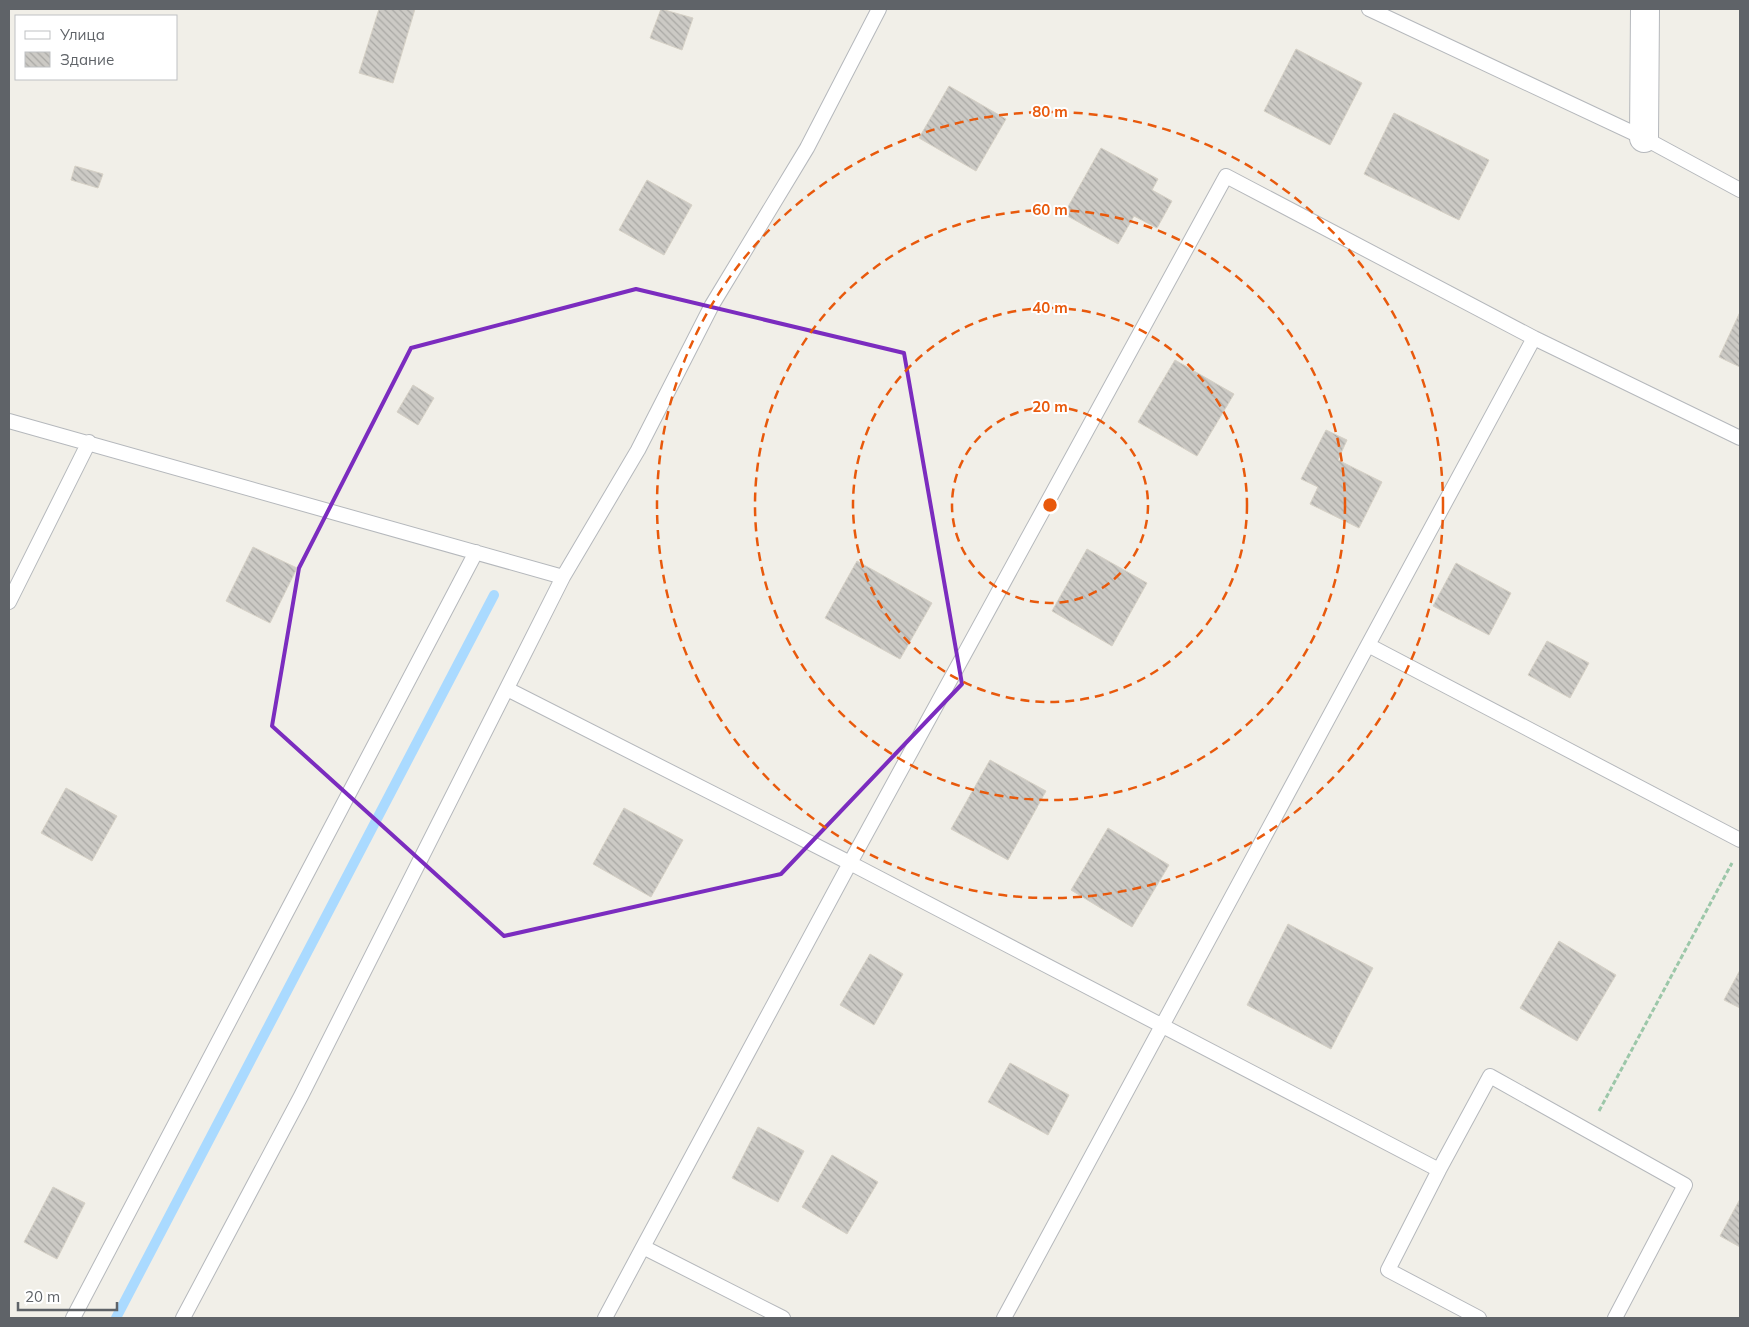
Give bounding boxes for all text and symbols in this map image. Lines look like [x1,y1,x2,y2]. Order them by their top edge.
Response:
legend [15,15,178,80]
text: Улица [59,25,105,44]
text: Здание [60,50,114,69]
text: 80 m [1032,102,1068,121]
text: 60 m [1032,200,1068,219]
text: 40 m [1032,298,1068,317]
text: 20 m [1032,397,1068,416]
centre of rings [1041,496,1059,514]
scale bar [18,1280,116,1312]
text: 20 m [25,1287,60,1306]

